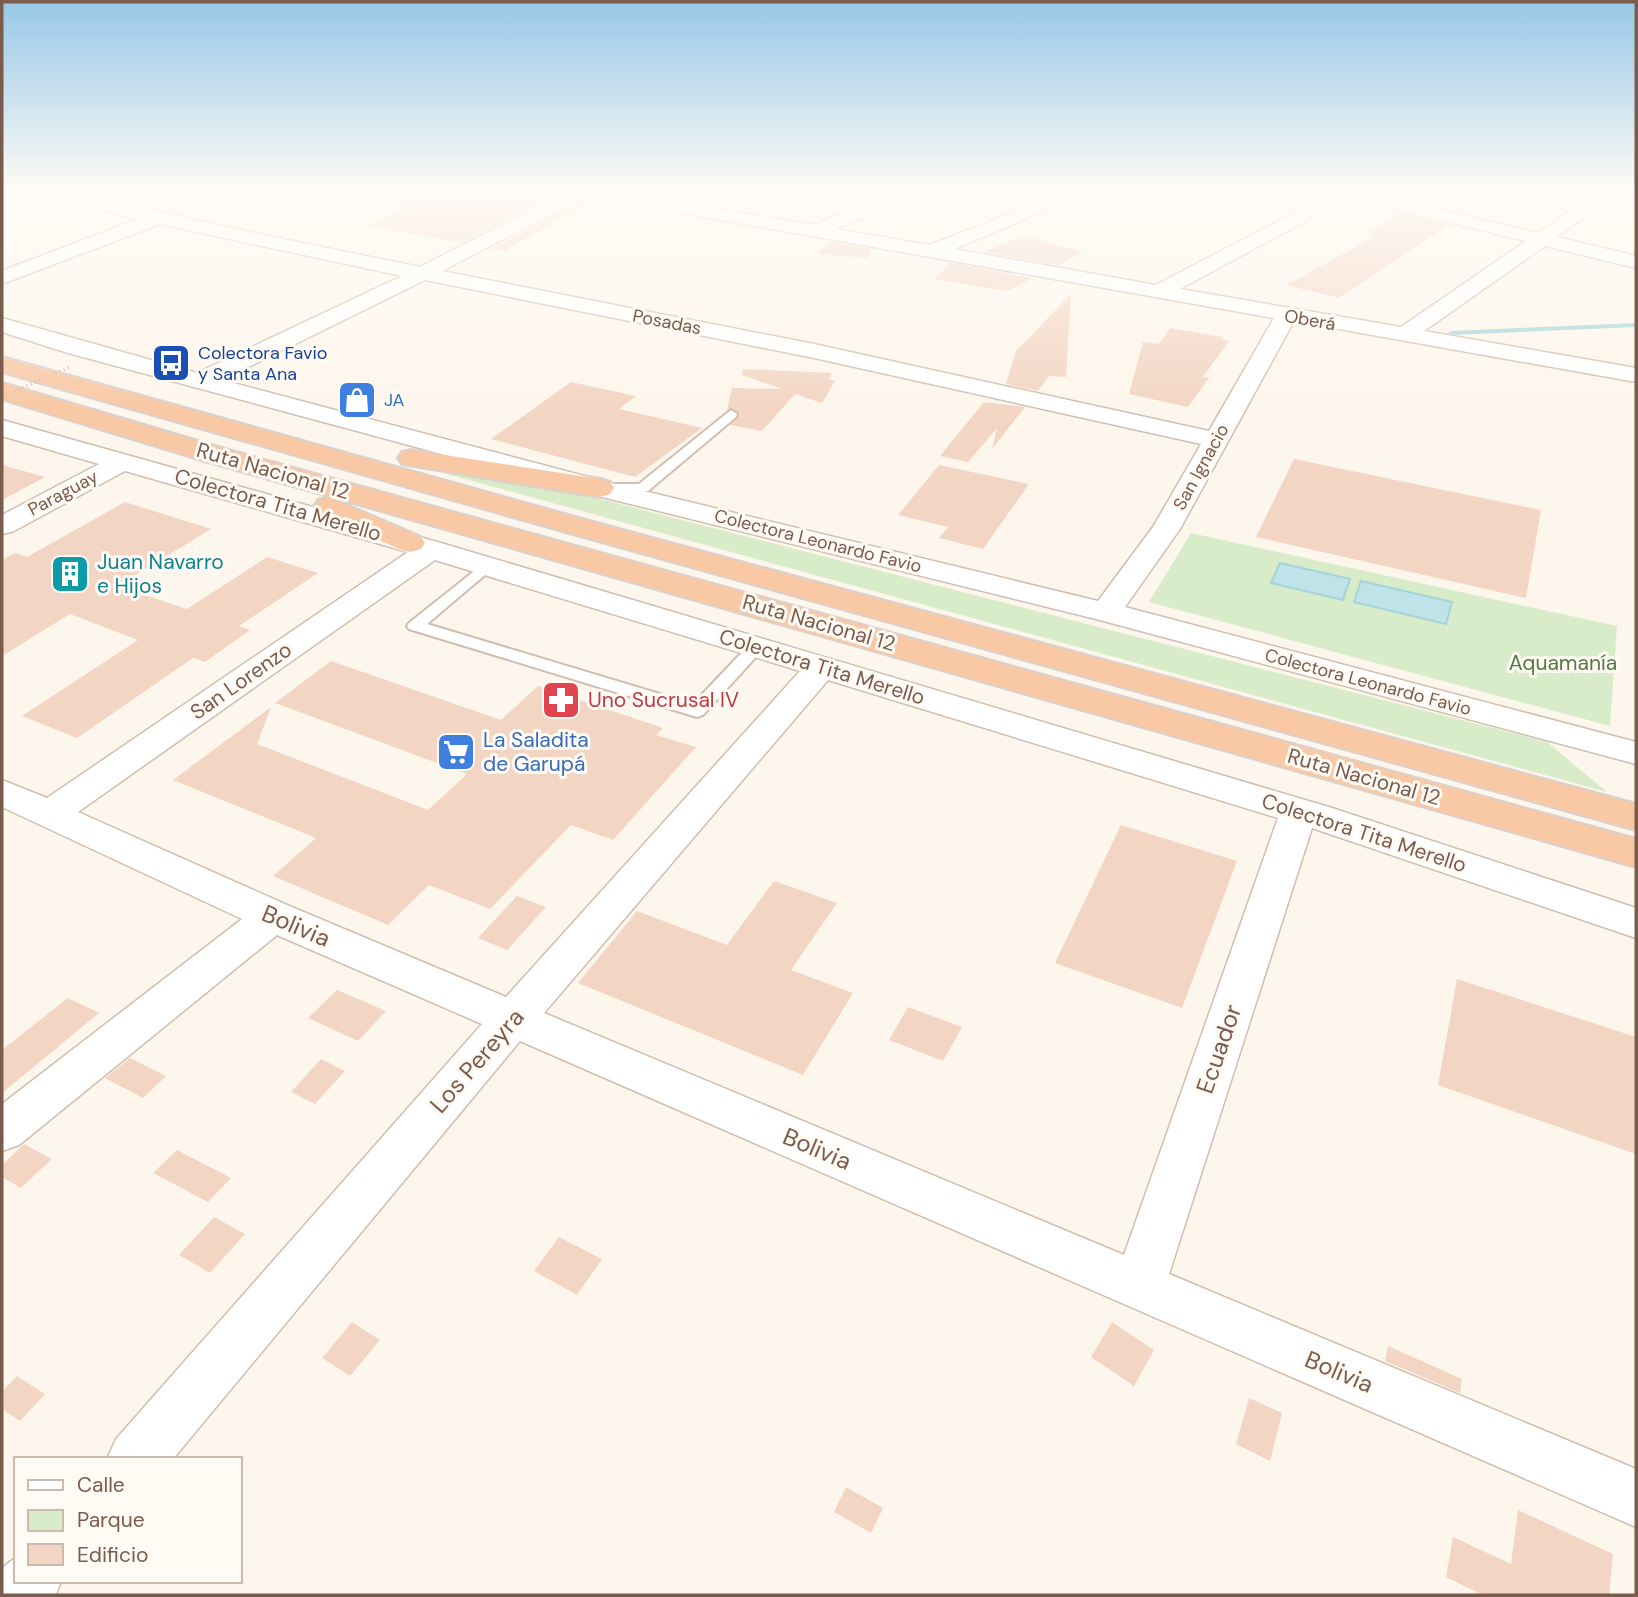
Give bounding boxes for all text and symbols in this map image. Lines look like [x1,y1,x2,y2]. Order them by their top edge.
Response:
street label: Posadas [631,304,703,340]
street label: Oberá [1282,304,1338,336]
place label: Colectora Favio y Santa Ana [198,341,328,386]
bus stop icon: Colectora Favio y Santa Ana [150,342,192,384]
shop icon: JA [336,379,378,421]
place label: JA [384,388,404,412]
street label: San Ignacio [1167,420,1235,514]
street label: Ruta Nacional 12 [193,436,353,506]
street label: Colectora Tita Merello [171,462,385,548]
street label: Paraguay [24,465,102,521]
street label: Colectora Leonardo Favio [712,504,924,578]
place label: Juan Navarro e Hijos [97,548,224,600]
building icon: Juan Navarro e Hijos [49,553,91,595]
street label: Ruta Nacional 12 [739,588,899,658]
street label: Colectora Tita Merello [716,622,928,712]
street label: San Lorenzo [185,636,297,726]
street label: Colectora Leonardo Favio [1262,643,1474,721]
park label: Aquamanía [1509,649,1617,677]
pharmacy icon: Uno Sucrusal IV [540,679,582,721]
place label: Uno Sucrusal IV [588,686,739,714]
place label: La Saladita de Garupá [483,726,589,778]
supermarket icon: La Saladita de Garupá [435,731,477,773]
street label: Ruta Nacional 12 [1284,742,1444,812]
street label: Colectora Tita Merello [1258,787,1470,879]
street label: Bolivia [257,897,335,954]
street label: Ecuador [1189,1000,1248,1098]
street label: Los Pereyra [423,1002,530,1119]
street label: Bolivia [778,1120,856,1177]
street label: Bolivia [1300,1343,1378,1400]
legend [14,1457,242,1583]
text: Calle [77,1471,125,1499]
text: Parque [77,1506,145,1534]
text: Edificio [77,1541,148,1569]

